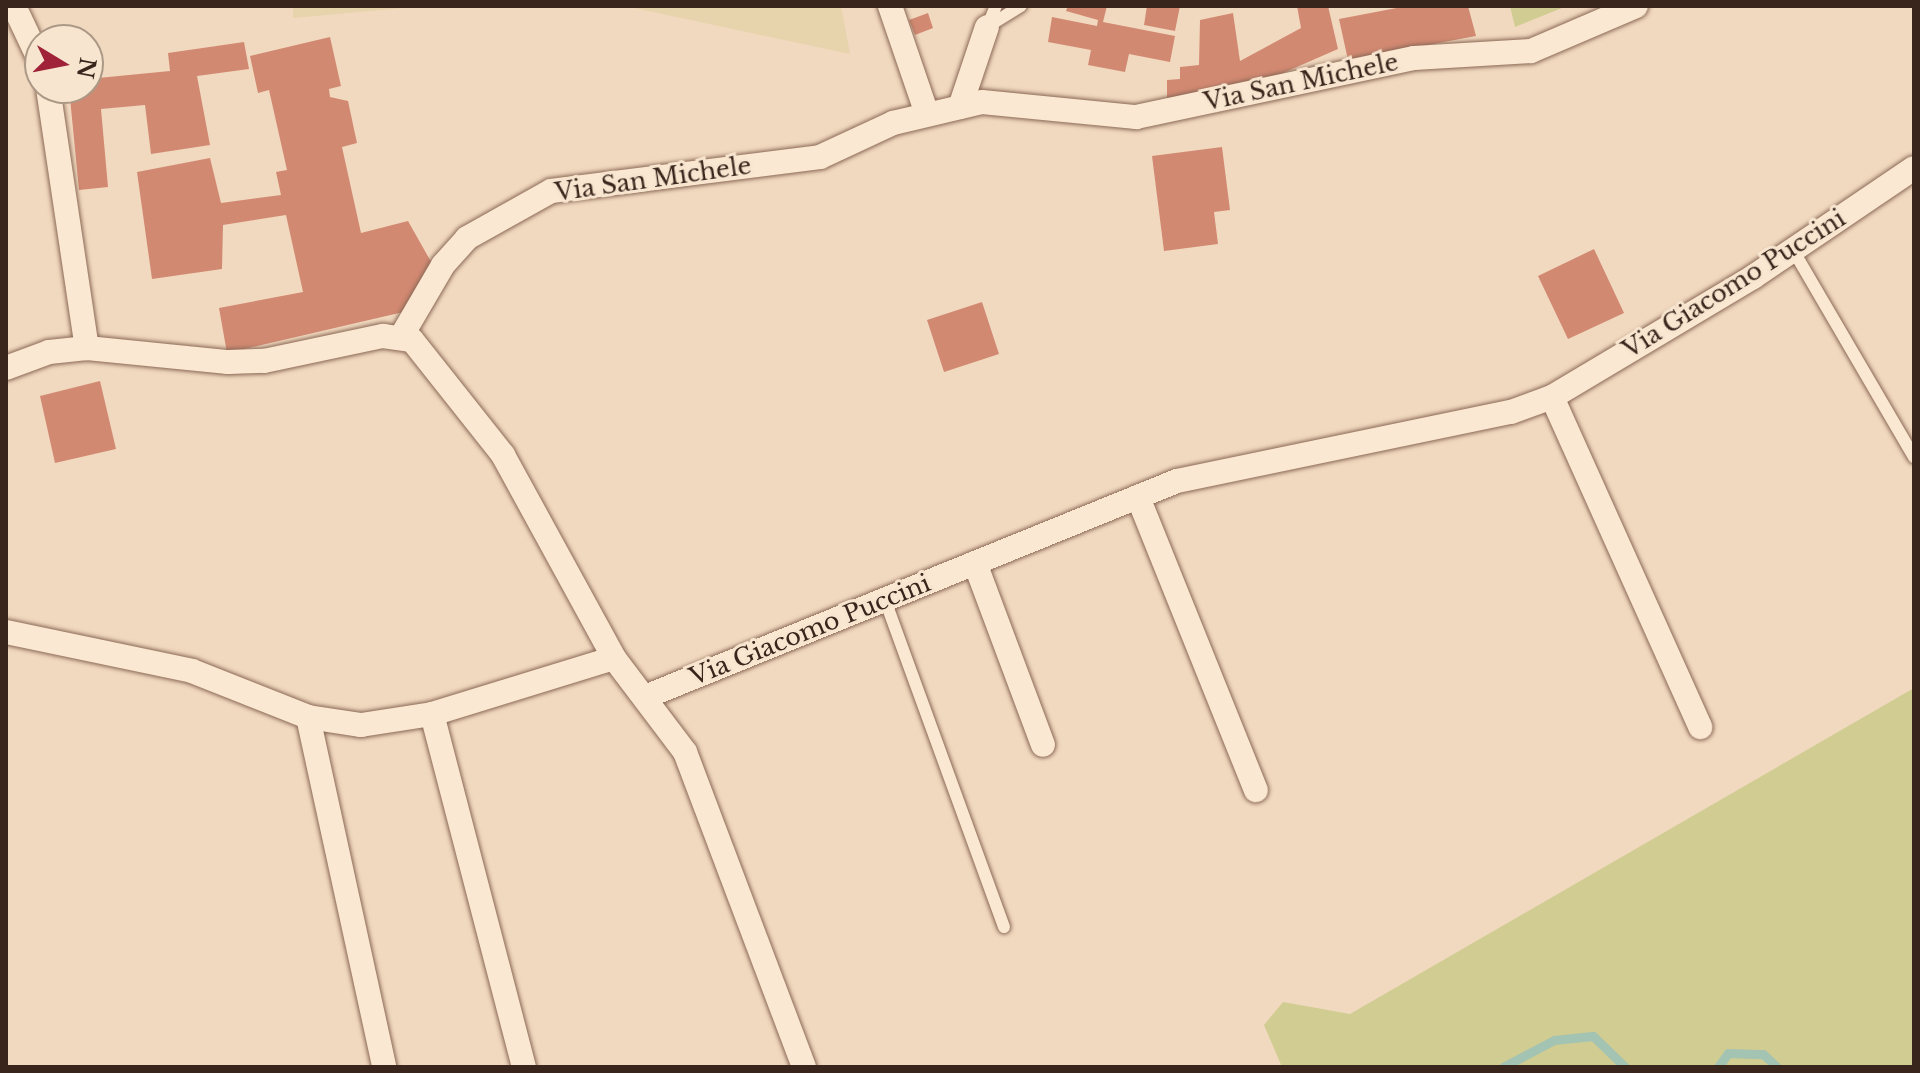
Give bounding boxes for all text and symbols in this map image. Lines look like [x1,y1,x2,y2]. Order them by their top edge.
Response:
north arrow [24,24,104,104]
street label: Via San Michele [1201,47,1401,117]
text: N [71,55,101,80]
street label: Via San Michele [553,151,753,207]
street label: Via Giacomo Puccini [1617,204,1851,364]
street label: Via Giacomo Puccini [685,568,935,692]

